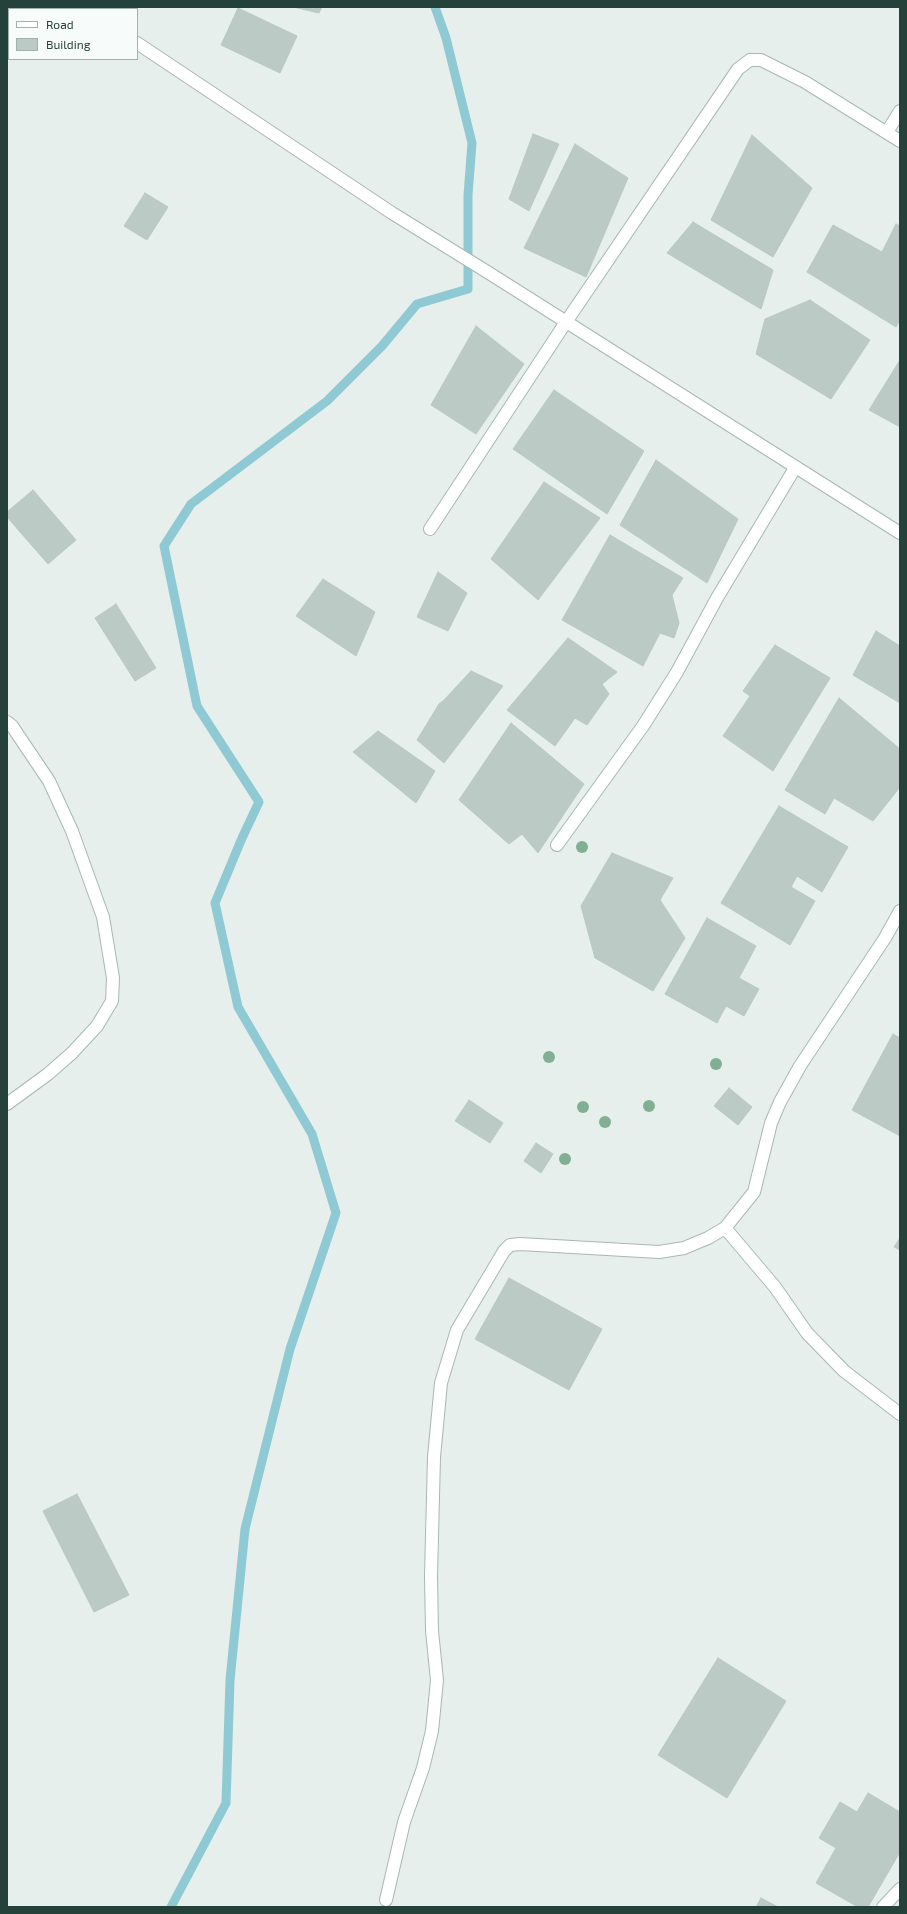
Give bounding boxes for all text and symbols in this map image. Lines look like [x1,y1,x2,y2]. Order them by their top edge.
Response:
legend [8,8,138,60]
text: Road [46,17,74,31]
text: Building [46,37,90,51]

